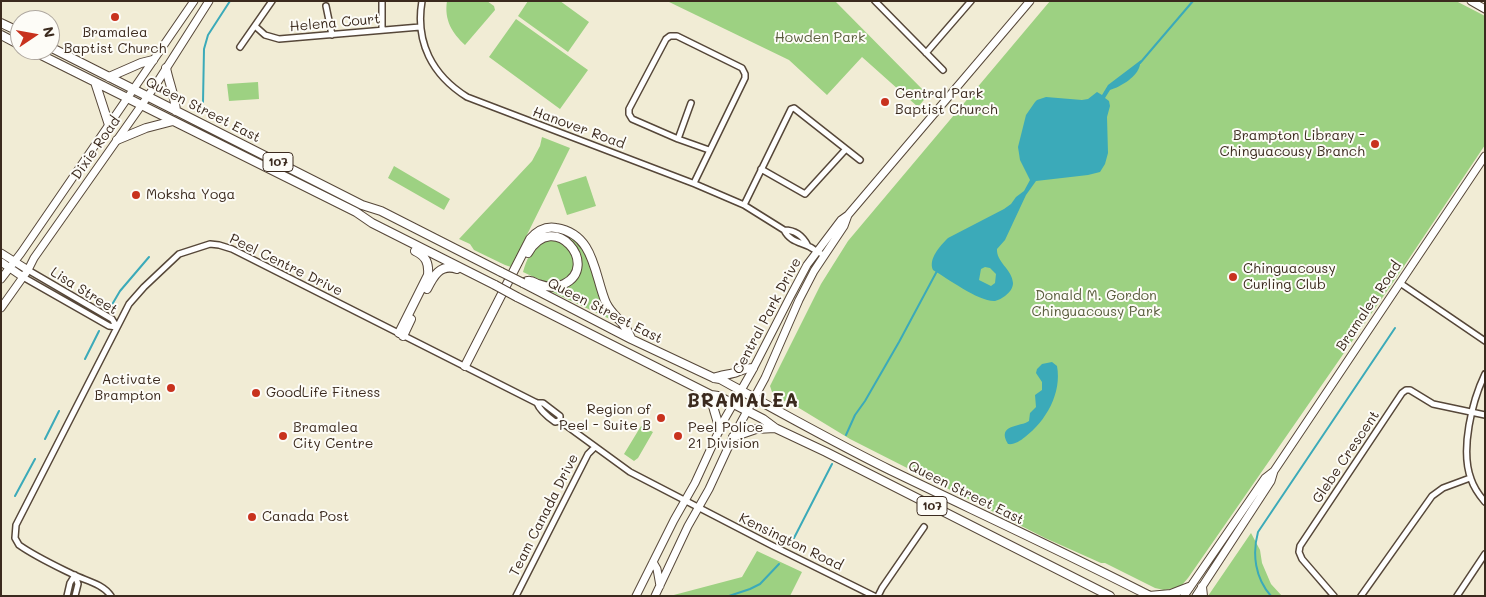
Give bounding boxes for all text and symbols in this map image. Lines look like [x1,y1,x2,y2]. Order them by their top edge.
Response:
north arrow [10,10,60,60]
marker: Bramalea Baptist Church [109,11,121,23]
street label: Helena Court [289,11,381,35]
text: N [39,25,60,39]
place label: Bramalea Baptist Church [64,25,166,58]
park label: Howden Park [775,30,865,46]
street label: Queen Street East [143,74,263,146]
place label: Central Park Baptist Church [895,86,998,118]
marker: Central Park Baptist Church [879,96,891,108]
street label: Hanover Road [530,103,628,153]
street label: Dixie Road [68,113,124,183]
place label: Brampton Library - Chinguacousy Branch [1219,128,1365,160]
marker: Brampton Library - Chinguacousy Branch [1369,138,1381,150]
road number: 107 [263,152,293,172]
place label: Moksha Yoga [146,187,235,203]
marker: Moksha Yoga [130,189,142,201]
street label: Peel Centre Drive [227,230,345,300]
street label: Central Park Drive [729,255,805,377]
street label: Bramalea Road [1333,258,1405,354]
place label: Chinguacousy Curling Club [1243,261,1336,294]
street label: Lisa Street [47,264,121,318]
marker: Chinguacousy Curling Club [1227,271,1239,283]
street label: Queen Street East [545,275,665,347]
park label: Donald M. Gordon Chinguacousy Park [1032,288,1160,321]
place label: Activate Brampton [95,372,161,404]
marker: Activate Brampton [165,382,177,394]
place label: GoodLife Fitness [266,385,380,401]
marker: GoodLife Fitness [250,387,262,399]
district label: BRAMALEA [686,390,800,412]
place label: Region of Peel - Suite B [559,402,651,434]
street label: Glebe Crescent [1309,408,1383,506]
marker: Region of Peel - Suite B [655,412,667,424]
place label: Bramalea City Centre [293,420,373,452]
place label: Peel Police 21 Division [688,420,763,452]
marker: Bramalea City Centre [277,430,289,442]
marker: Peel Police 21 Division [672,430,684,442]
street label: Team Canada Drive [506,451,582,579]
street label: Queen Street East [905,458,1027,528]
road number: 107 [917,496,947,516]
place label: Canada Post [262,509,349,525]
street label: Kensington Road [736,510,846,574]
marker: Canada Post [246,511,258,523]

